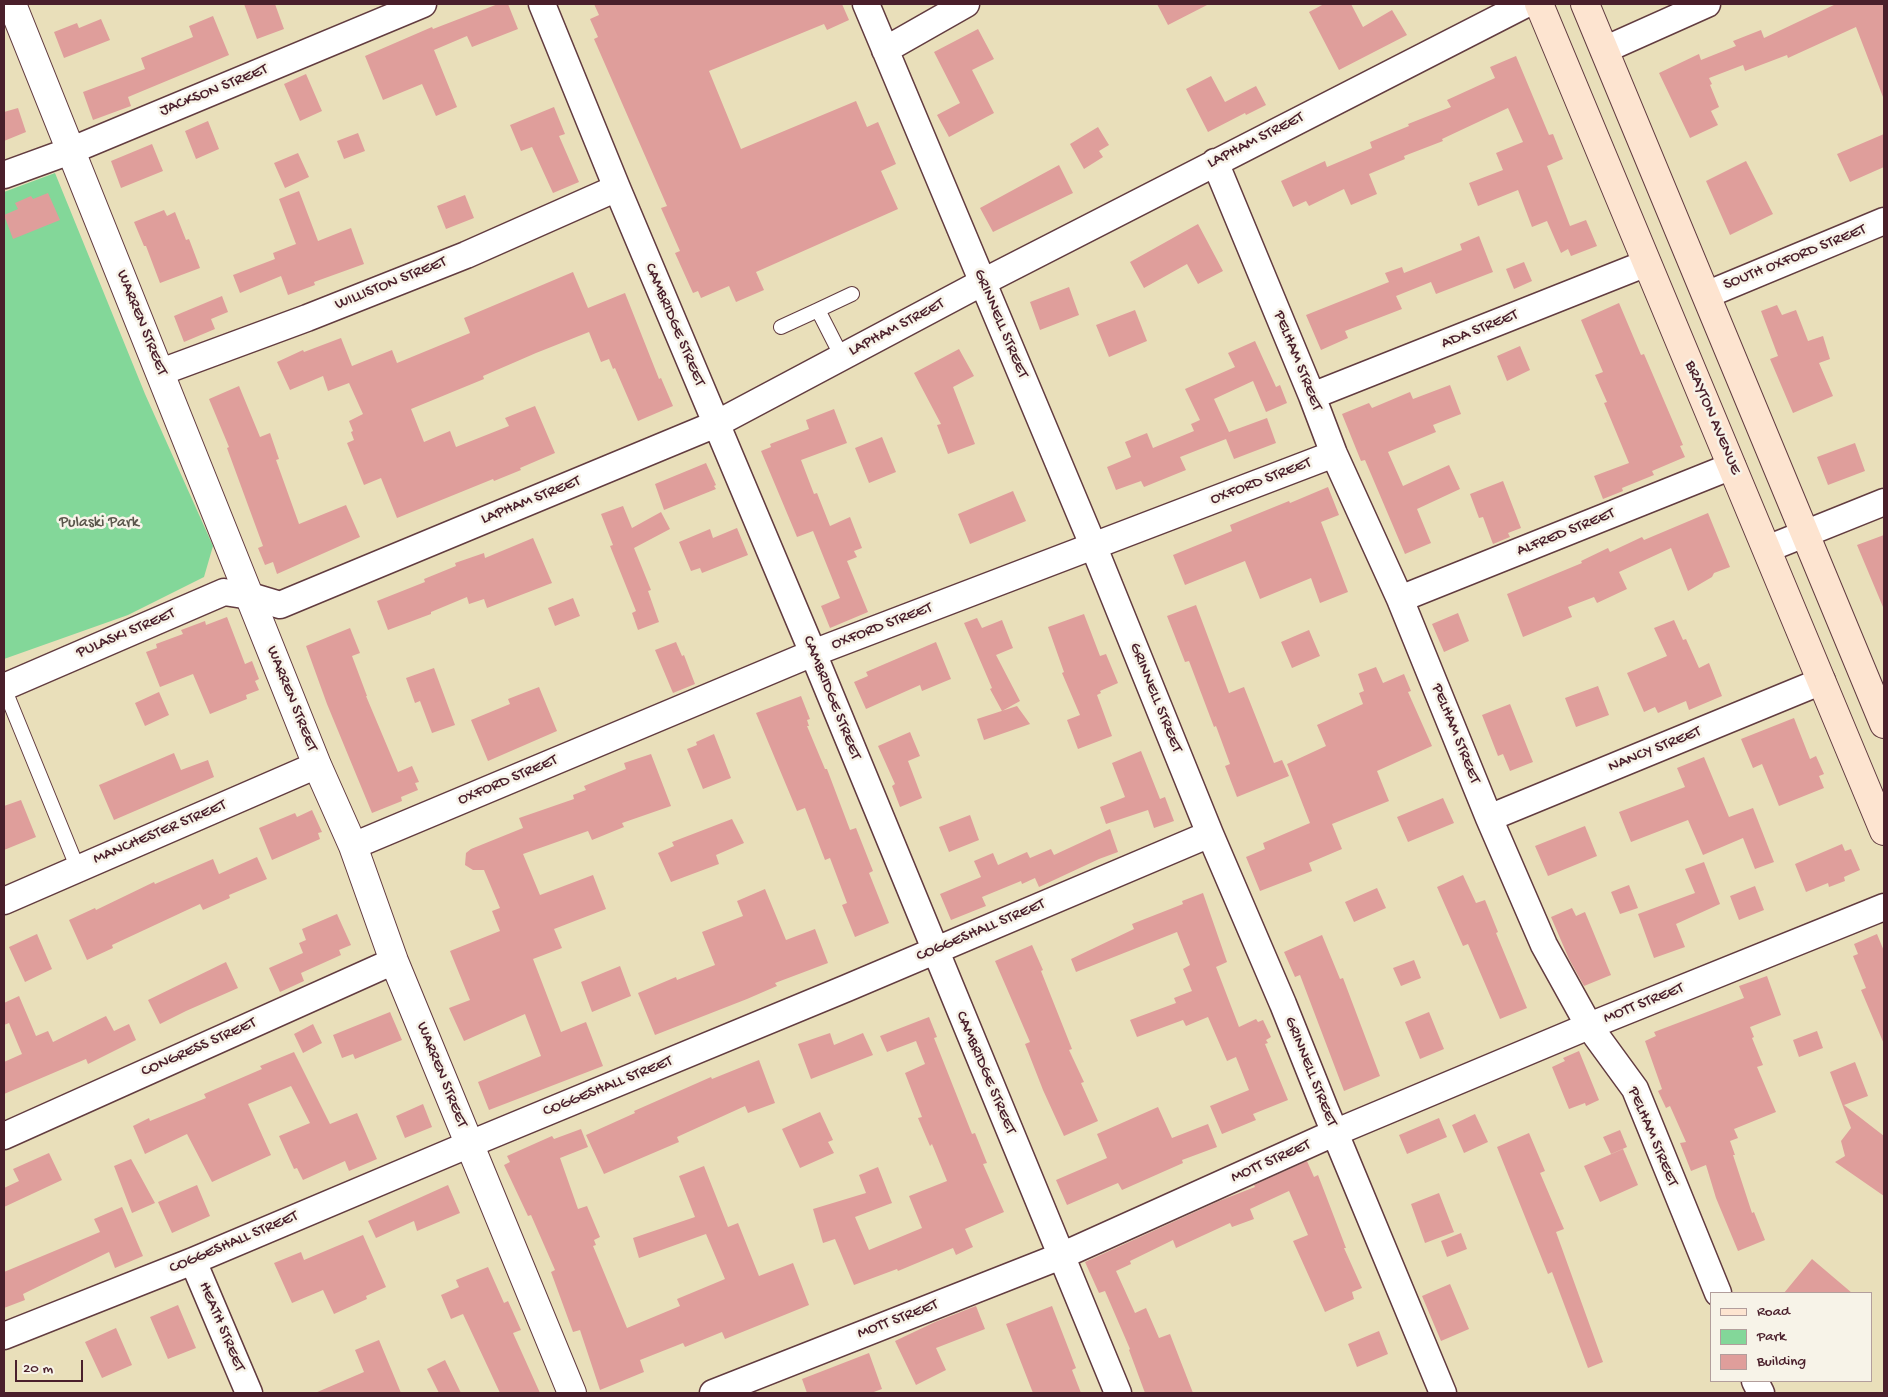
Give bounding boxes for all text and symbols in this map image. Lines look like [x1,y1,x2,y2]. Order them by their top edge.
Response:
street label: JACKSON STREET [157,61,271,121]
street label: LAPHAM STREET [1205,108,1307,174]
street label: SOUTH OXFORD STREET [1721,221,1869,295]
street label: WILLISTON STREET [332,253,450,315]
street label: CAMBRIDGE STREET [639,261,709,389]
street label: WARREN STREET [111,267,171,379]
street label: GRINNELL STREET [968,267,1032,381]
street label: LAPHAM STREET [846,295,948,361]
street label: ADA STREET [1439,306,1521,354]
street label: PELHAM STREET [1268,308,1326,414]
street label: BRAYTON AVENUE [1679,358,1745,478]
street label: OXFORD STREET [1208,454,1314,510]
street label: LAPHAM STREET [478,472,584,530]
street label: ALFRED STREET [1514,505,1618,561]
park label: Pulaski Park [59,514,139,534]
street label: OXFORD STREET [829,599,935,655]
street label: PULASKI STREET [74,605,178,663]
street label: CAMBRIDGE STREET [797,633,865,763]
street label: GRINNELL STREET [1124,640,1186,756]
street label: WARREN STREET [261,643,321,755]
street label: PELHAM STREET [1426,681,1484,787]
street label: NANCY STREET [1606,723,1704,777]
street label: OXFORD STREET [455,751,561,811]
street label: MANCHESTER STREET [91,796,229,870]
street label: COGGESHALL STREET [914,895,1048,967]
street label: MOTT STREET [1601,979,1687,1029]
street label: CAMBRIDGE STREET [950,1009,1020,1137]
street label: CONGRESS STREET [139,1014,259,1082]
street label: GRINNELL STREET [1279,1014,1341,1130]
street label: WARREN STREET [411,1019,471,1131]
street label: COGGESHALL STREET [540,1052,676,1122]
street label: PELHAM STREET [1622,1084,1682,1190]
street label: MOTT STREET [1228,1136,1314,1188]
street label: COGGESHALL STREET [167,1207,301,1279]
street label: HEATH STREET [193,1279,249,1375]
legend [1710,1292,1873,1382]
street label: MOTT STREET [855,1296,941,1344]
text: Road [1757,1303,1790,1321]
text: Park [1757,1328,1786,1346]
scale bar [18,1350,85,1382]
text: Building [1757,1353,1806,1371]
text: 20 m [23,1360,53,1378]

